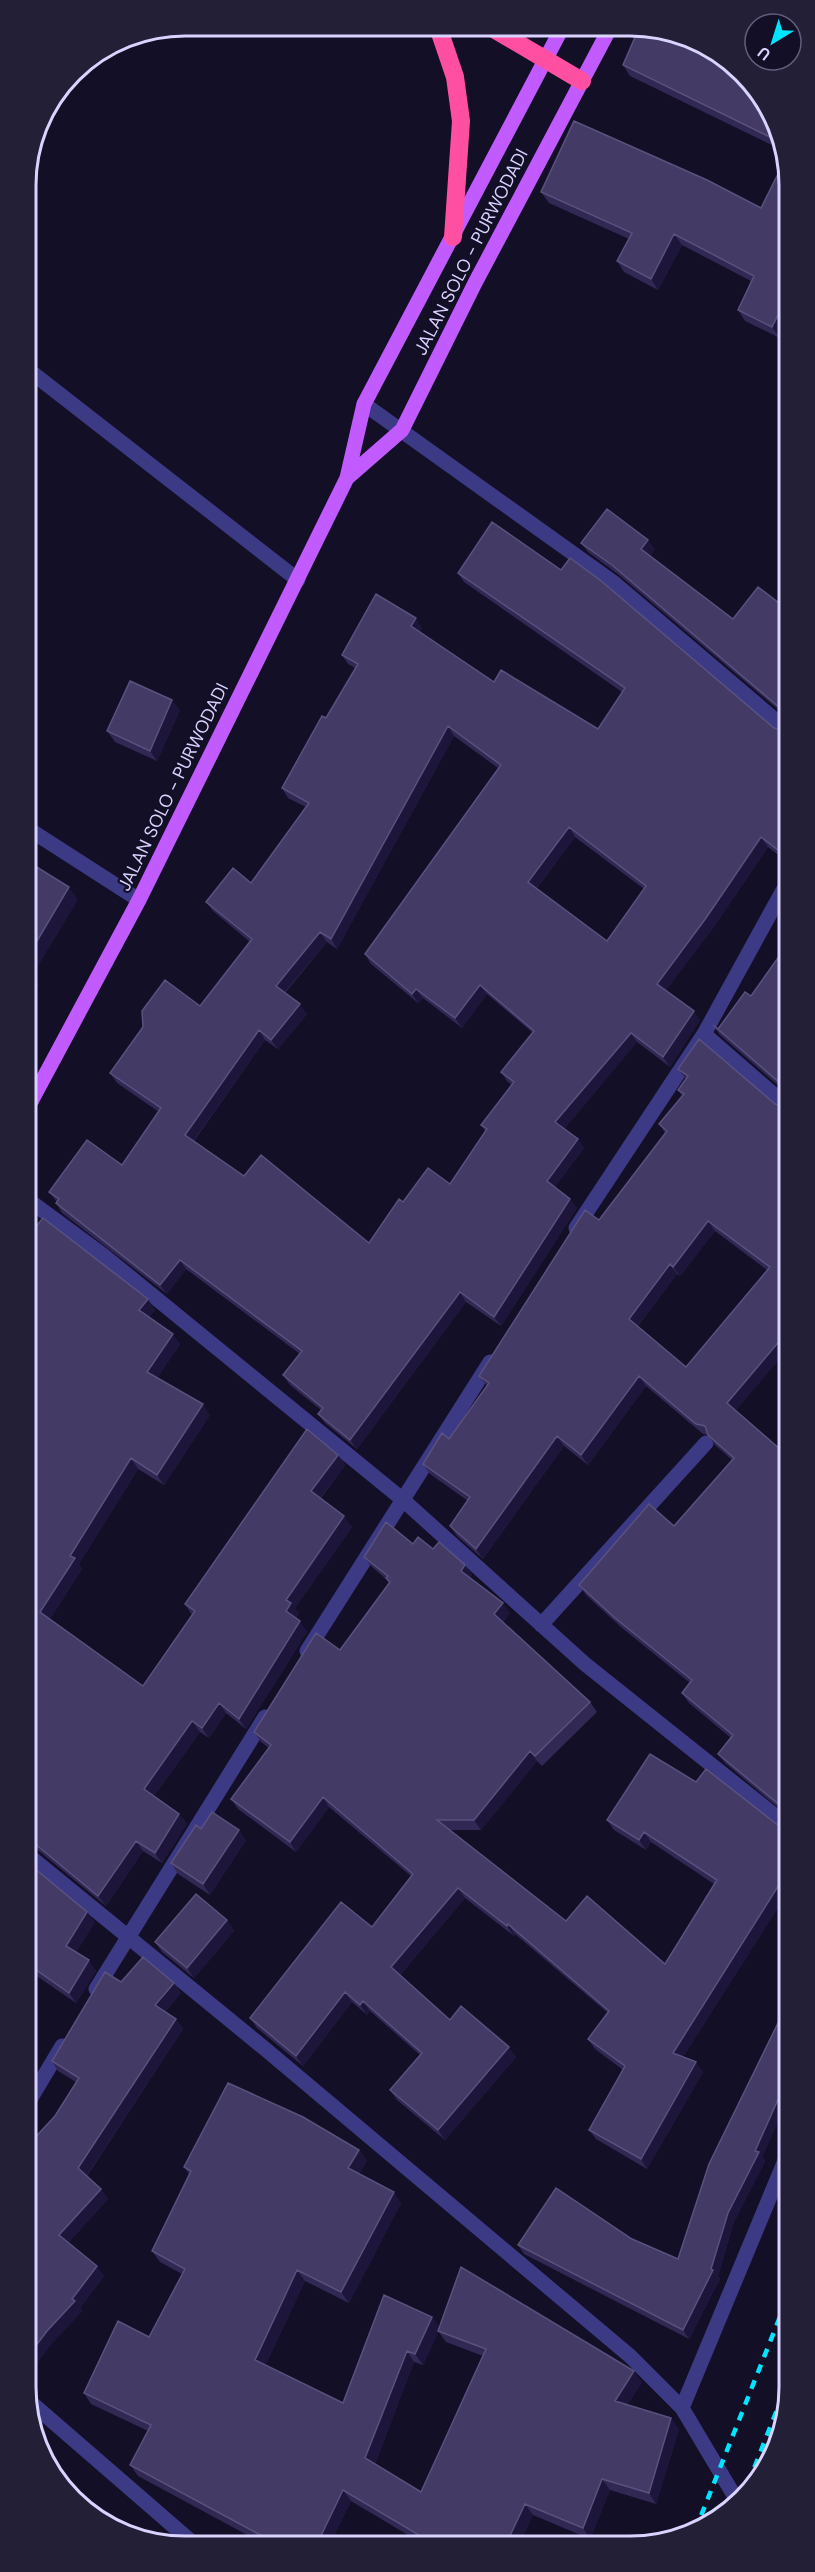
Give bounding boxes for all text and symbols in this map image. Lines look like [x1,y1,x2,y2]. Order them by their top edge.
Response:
north arrow [743,12,803,72]
text: U [753,42,775,65]
street label: JALAN SOLO - PURWODADI [408,145,534,359]
street label: JALAN SOLO - PURWODADI [112,679,234,895]

